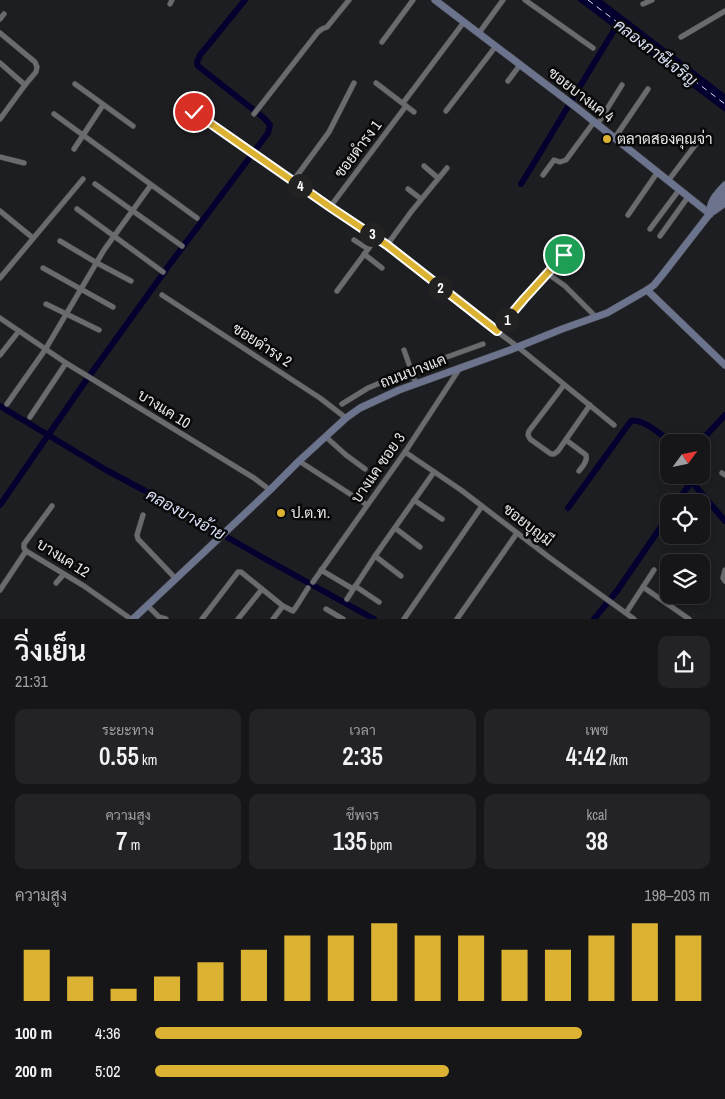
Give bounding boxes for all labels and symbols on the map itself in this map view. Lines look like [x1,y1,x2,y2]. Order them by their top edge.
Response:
water label: คลองภาษีเจริญ [610,13,703,91]
street label: ซอยบางแค 4 [544,62,619,127]
pin [173,91,215,133]
street label: ซอยดำรง 1 [329,115,386,182]
place label: ตลาดสองคุณจ่า [617,128,712,150]
marker: ตลาดสองคุณจ่า [601,133,613,145]
pin: 4 [288,174,312,198]
pin: 3 [360,222,384,246]
pin [543,234,585,276]
pin: 2 [428,276,452,300]
pin: 1 [494,308,520,332]
street label: ซอยดำรง 2 [228,317,296,372]
street label: ถนนบางแค [377,348,449,393]
street label: บางแค 10 [134,384,195,433]
street label: บางแค ซอย 3 [346,428,410,507]
north arrow [660,434,710,484]
water label: คลองบางอ้าย [143,483,229,545]
street label: ซอยบุญมี [498,498,558,552]
place label: ป.ต.ท. [291,502,330,523]
marker: ป.ต.ท. [275,507,287,519]
street label: บางแค 12 [33,533,94,582]

